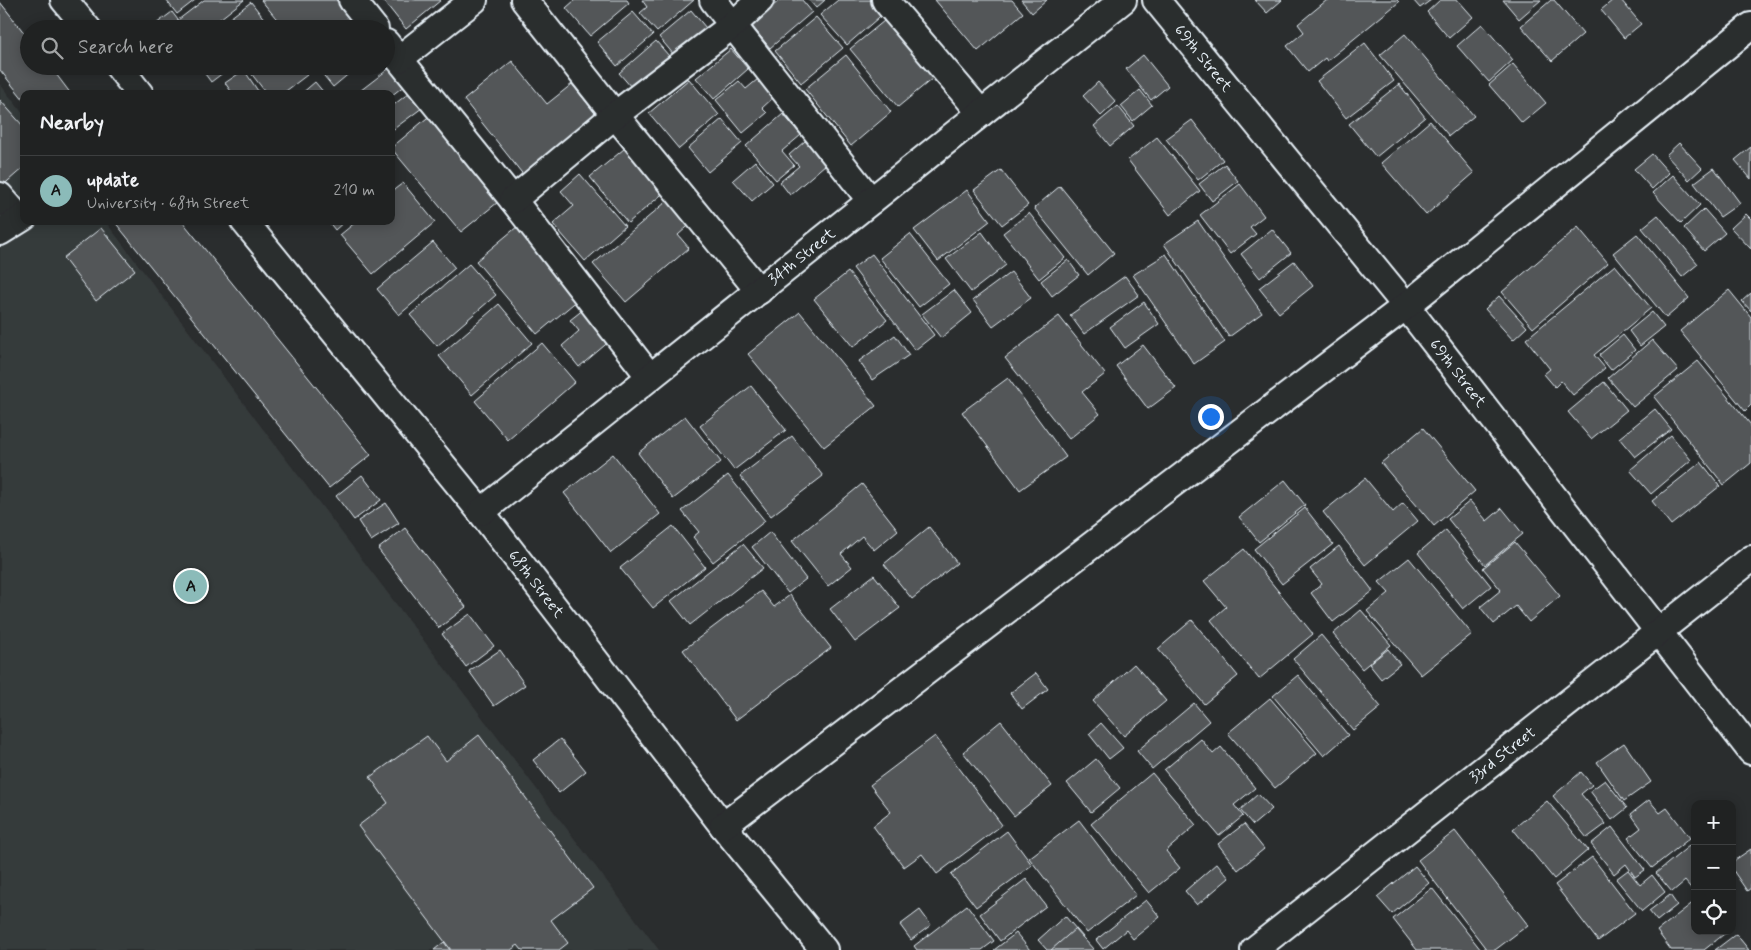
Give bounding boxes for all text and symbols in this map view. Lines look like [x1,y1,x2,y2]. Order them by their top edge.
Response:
search box [20,20,395,75]
street label: 69th Street [1170,20,1238,97]
icon: search [38,34,66,62]
text: Search here [78,35,174,60]
text: Nearby [40,109,104,137]
text: update [87,168,139,193]
text: A [51,180,61,201]
text: 210 m [334,180,375,201]
text: University · 68th Street [87,193,249,214]
street label: 34th Street [763,223,840,290]
street label: 69th Street [1425,334,1492,412]
your location [1198,404,1224,430]
street label: 68th Street [503,545,570,623]
pin: A [175,567,207,605]
street label: 33rd Street [1465,722,1540,787]
map controls [1691,800,1736,935]
button: + [1691,800,1736,845]
button: − [1691,845,1736,890]
button: locate [1691,890,1736,935]

